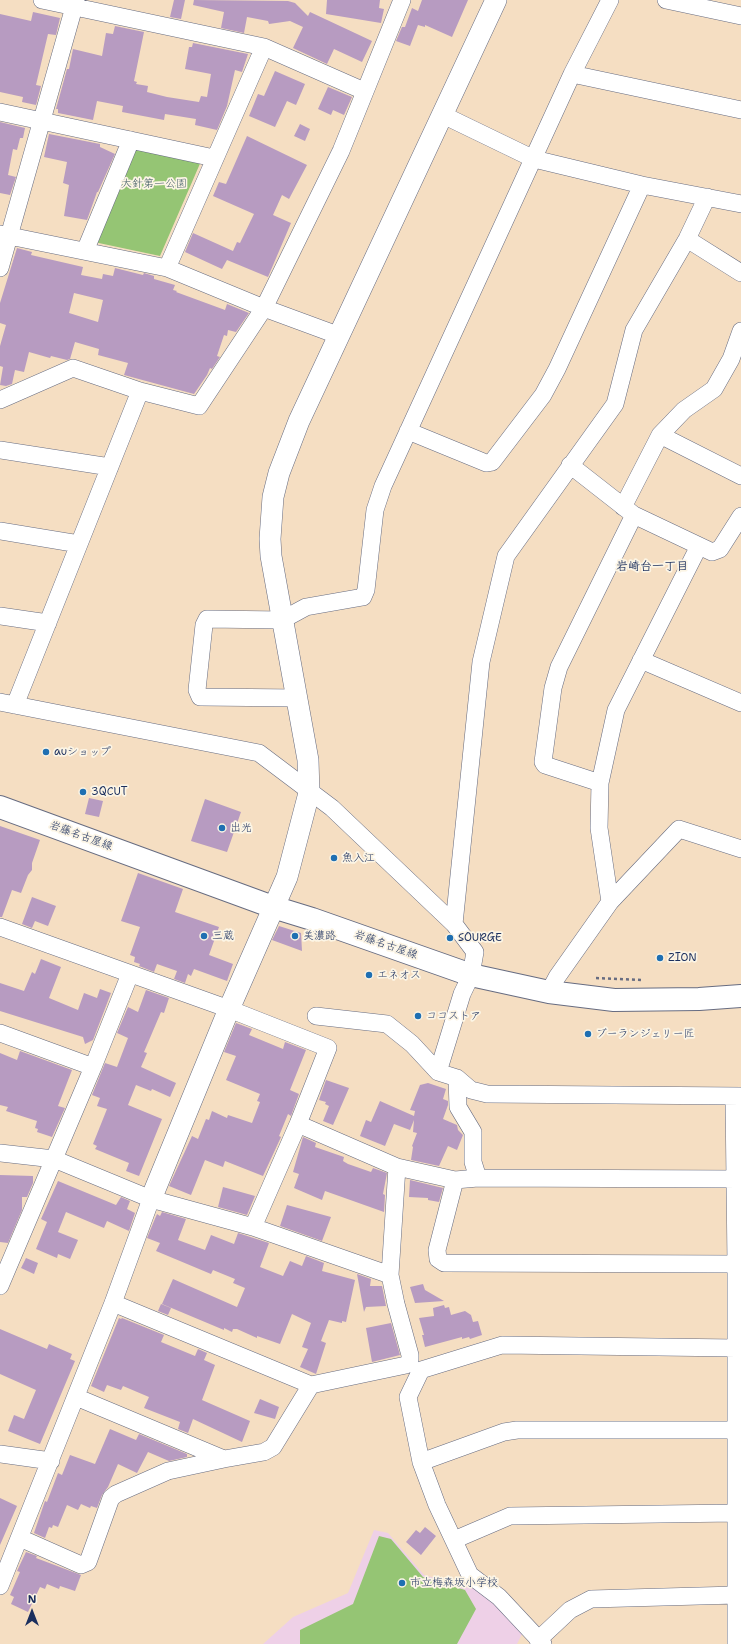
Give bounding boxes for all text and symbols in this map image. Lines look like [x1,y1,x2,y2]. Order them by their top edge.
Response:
park label: 大針第一公園 [121,177,187,191]
district label: 岩崎台一丁目 [616,560,688,574]
place label: auショップ [54,745,111,759]
marker: auショップ [41,747,51,757]
place label: 3QCUT [91,785,127,799]
marker: 3QCUT [78,787,88,797]
street label: 岩藤名古屋線 [48,819,114,853]
place label: 出光 [230,821,252,835]
marker: 出光 [217,823,227,833]
place label: 魚入江 [342,851,375,865]
marker: 魚入江 [329,853,339,863]
street label: 岩藤名古屋線 [353,928,419,962]
place label: 三蔵 [212,929,234,943]
place label: 美濃路 [303,929,336,943]
marker: 三蔵 [199,931,209,941]
marker: 美濃路 [290,931,300,941]
place label: SOURGE [458,931,502,945]
marker: SOURGE [445,933,455,943]
place label: ZION [668,951,697,965]
marker: ZION [655,953,665,963]
place label: エネオス [377,968,421,982]
marker: エネオス [364,970,374,980]
place label: ココストア [426,1009,481,1023]
marker: ココストア [413,1011,423,1021]
place label: ブーランジェリー匠 [596,1027,694,1041]
marker: ブーランジェリー匠 [583,1029,593,1039]
place label: 市立梅森坂小学校 [410,1576,498,1590]
marker: 市立梅森坂小学校 [397,1578,407,1588]
north arrow [12,1592,52,1632]
text: N [28,1592,36,1607]

